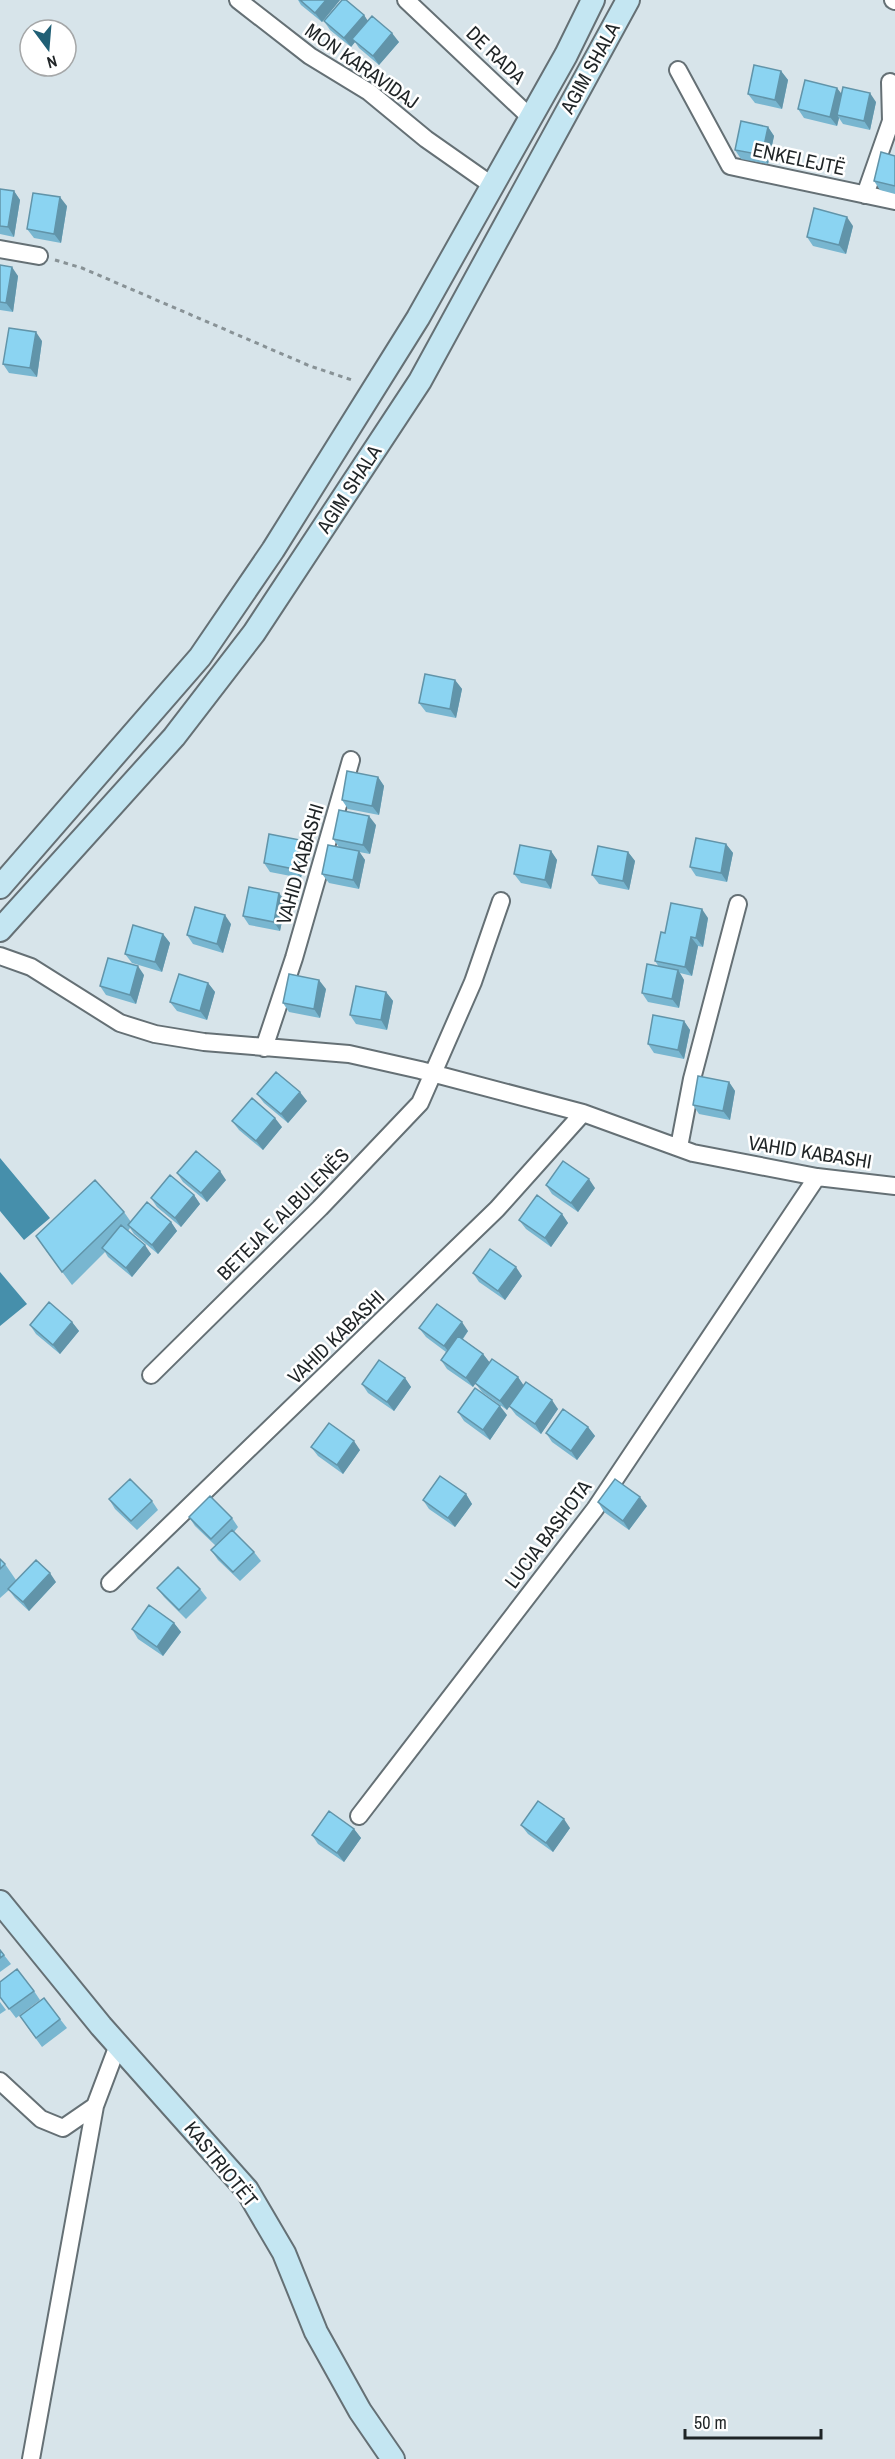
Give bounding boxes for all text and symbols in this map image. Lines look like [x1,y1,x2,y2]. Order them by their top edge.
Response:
street label: MON KARAVIDAJ [300,16,424,115]
street label: AGIM SHALA [553,17,626,119]
north arrow [18,18,78,78]
street label: DE RADA [461,20,532,90]
text: N [45,51,60,74]
street label: ENKELEJTË [750,136,848,181]
street label: AGIM SHALA [309,439,387,539]
street label: VAHID KABASHI [269,800,330,927]
street label: VAHID KABASHI [746,1128,874,1175]
street label: BETEJA E ALBULENËS [211,1142,355,1286]
street label: VAHID KABASHI [281,1284,390,1390]
street label: LUCIA BASHOTA [498,1474,597,1593]
street label: KASTRIOTËT [178,2115,264,2212]
scale bar [685,2402,822,2440]
text: 50 m [694,2410,727,2435]

